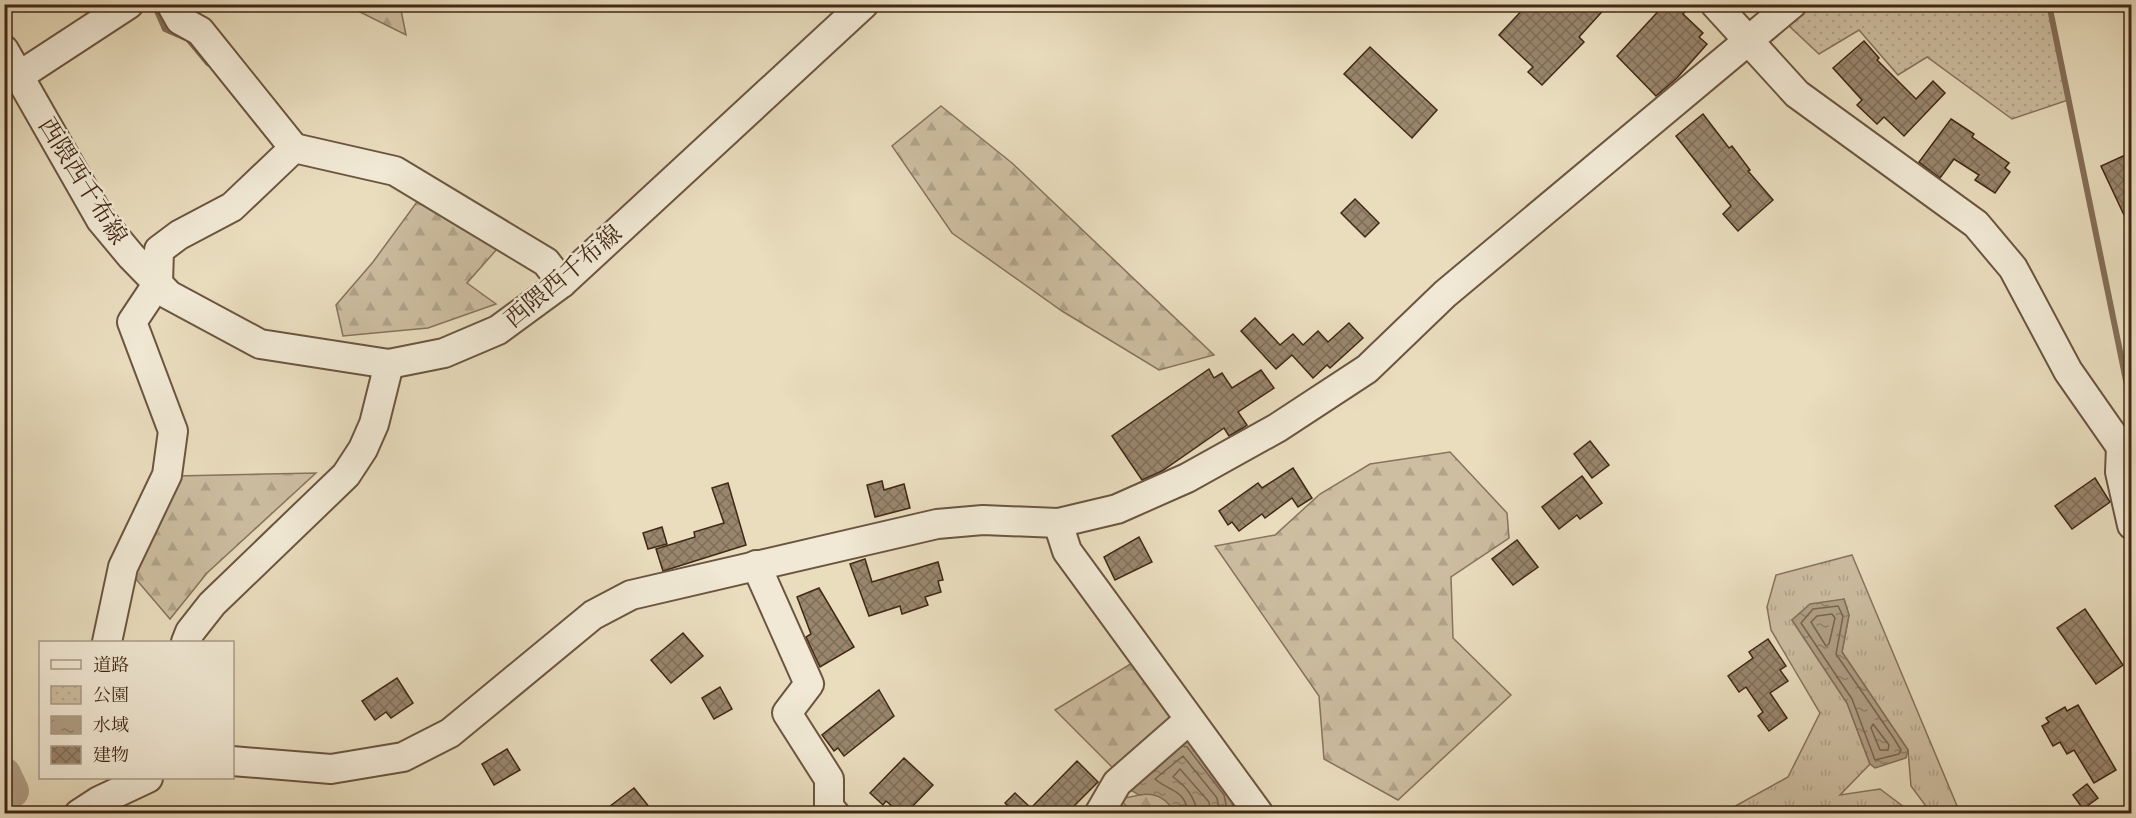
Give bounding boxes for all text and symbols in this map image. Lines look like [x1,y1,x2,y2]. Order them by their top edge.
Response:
street label: 西隈西千布線 [32,111,135,250]
street label: 西隈西千布線 [498,217,628,334]
legend [39,641,234,779]
text: 道路 [93,653,129,676]
text: 公園 [93,683,129,706]
text: 水域 [93,713,129,736]
text: 建物 [93,743,129,766]

